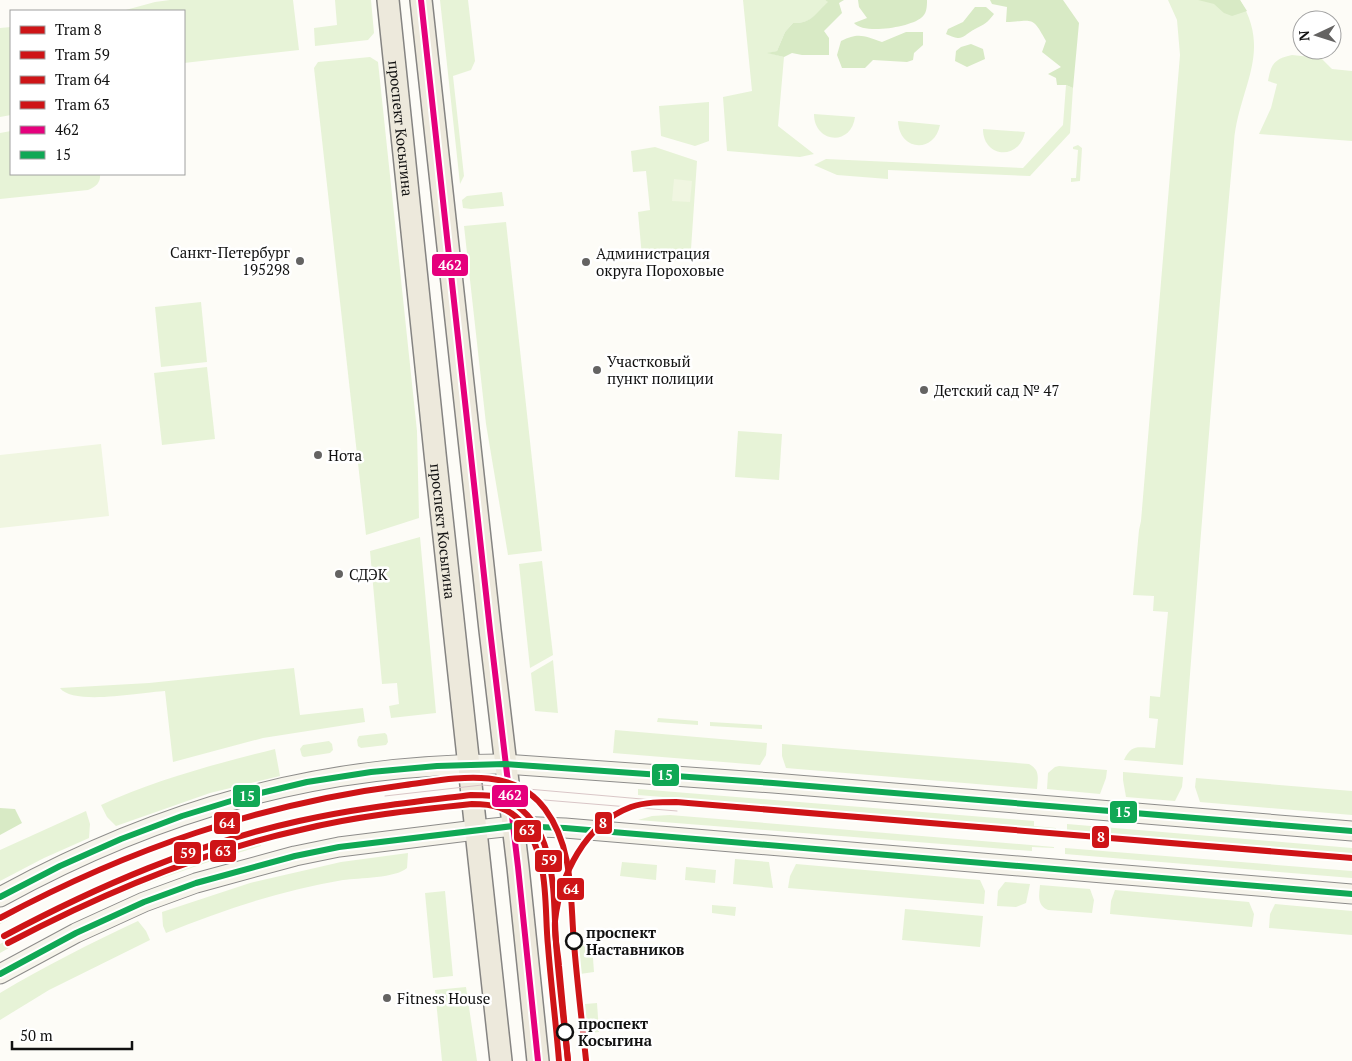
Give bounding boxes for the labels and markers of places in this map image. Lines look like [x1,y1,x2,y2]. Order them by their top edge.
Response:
place label: Санкт-Петербург 195298 [170,242,291,279]
place label: Администрация округа Пороховые [596,243,724,280]
marker: Санкт-Петербург 195298 [294,255,306,267]
marker: Администрация округа Пороховые [580,256,592,268]
place label: Участковый пункт полиции [607,351,714,388]
marker: Участковый пункт полиции [591,364,603,376]
place label: Детский сад № 47 [934,380,1059,400]
marker: Детский сад № 47 [918,384,930,396]
place label: Нота [328,445,362,465]
marker: Нота [312,449,324,461]
place label: СДЭК [349,564,388,584]
marker: СДЭК [333,568,345,580]
place label: проспект Наставников [586,922,685,959]
marker: проспект Наставников [565,932,583,950]
place label: Fitness House [397,988,490,1008]
marker: Fitness House [381,992,393,1004]
place label: проспект Косыгина [578,1013,653,1050]
marker: проспект Косыгина [556,1023,574,1041]

